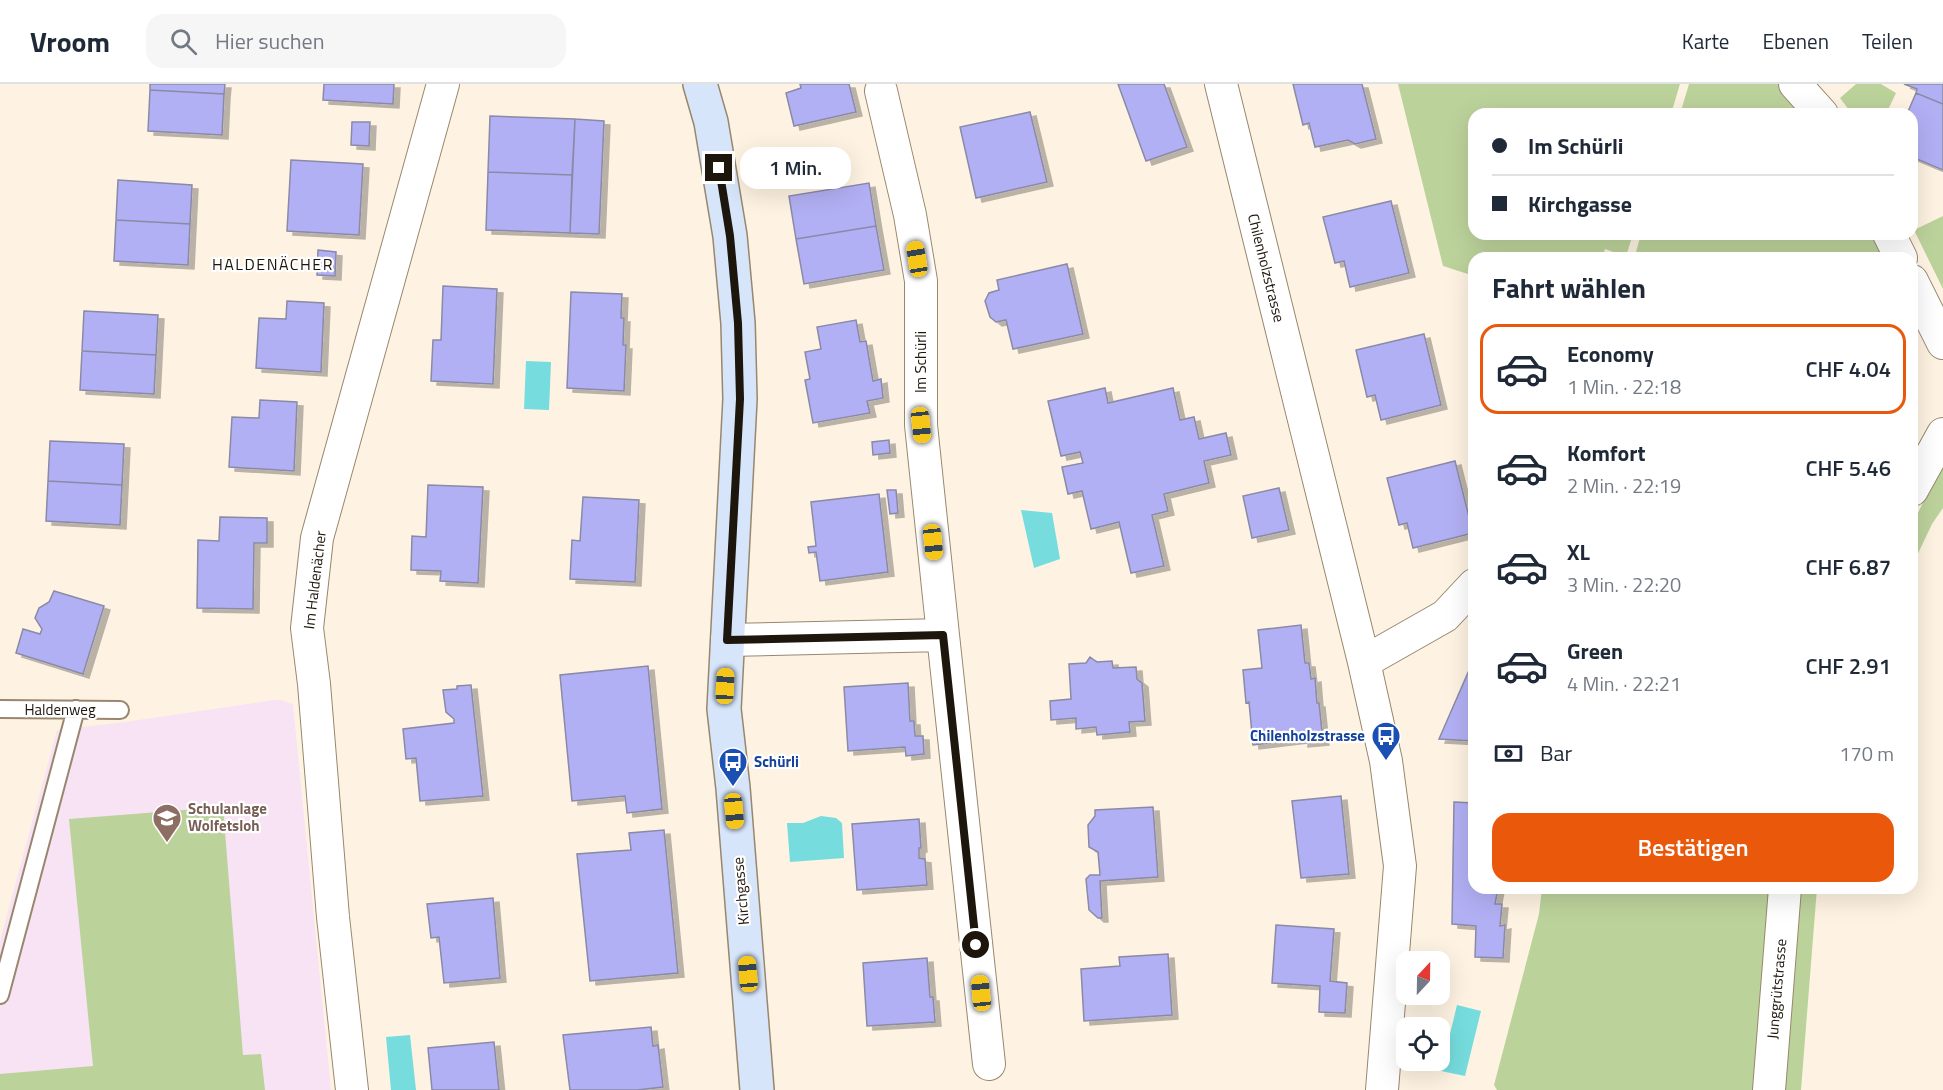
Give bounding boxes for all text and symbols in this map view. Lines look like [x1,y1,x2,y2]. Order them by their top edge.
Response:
search box [146,14,566,68]
text: Vroom [30,20,110,63]
text: Hier suchen [215,24,324,58]
icon: search [167,25,200,58]
text: Karte [1682,25,1729,57]
text: Ebenen [1762,25,1829,57]
text: Teilen [1862,25,1913,57]
text: Im Schürli [1528,129,1624,163]
callout: 1 Min. [740,147,851,189]
text: 1 Min. [769,152,822,183]
route end [705,154,732,181]
text: Kirchgasse [1528,187,1632,221]
street label: Chilenholzstrasse [1242,211,1291,325]
car [905,240,929,278]
district label: HALDENÄCHER [212,252,334,276]
text: Fahrt wählen [1492,267,1646,308]
street label: Im Schürli [909,331,932,393]
text: Economy [1567,337,1654,371]
icon: car [1495,342,1549,396]
text: CHF 4.04 [1805,352,1891,386]
text: 1 Min. · 22:18 [1567,371,1681,402]
car [910,406,932,444]
text: Komfort [1567,436,1646,470]
icon: car [1495,441,1549,495]
text: CHF 5.46 [1805,451,1891,485]
text: 2 Min. · 22:19 [1567,470,1681,501]
car [922,523,944,561]
street label: Im Haldenächer [297,529,332,631]
text: XL [1567,535,1590,569]
icon: car [1495,540,1549,594]
text: CHF 6.87 [1805,550,1891,584]
text: 3 Min. · 22:20 [1567,569,1681,600]
text: Green [1567,634,1623,668]
icon: car [1495,639,1549,693]
text: CHF 2.91 [1805,649,1891,683]
car [715,668,735,704]
text: 4 Min. · 22:21 [1567,668,1681,699]
street label: Haldenweg [24,698,96,721]
bus stop icon: Chilenholzstrasse [1370,720,1402,762]
place label: Chilenholzstrasse [1250,724,1365,747]
text: Bar [1540,736,1572,770]
icon: cash [1492,737,1525,770]
text: 170 m [1839,738,1894,769]
bus stop icon: Schürli [717,746,749,788]
place label: Schürli [754,750,799,773]
car [723,792,745,830]
place label: Schulanlage Wolfetsloh [188,797,267,837]
school or university icon: Schulanlage Wolfetsloh [151,802,183,844]
button: Bestätigen [1492,813,1894,882]
street label: Kirchgasse [726,856,755,926]
route start [962,931,989,958]
street label: Junggrütstrasse [1761,938,1792,1040]
north arrow [1396,951,1450,1005]
map controls [1396,951,1450,1071]
car [737,955,759,993]
car [970,974,992,1012]
button: locate [1396,1017,1450,1071]

